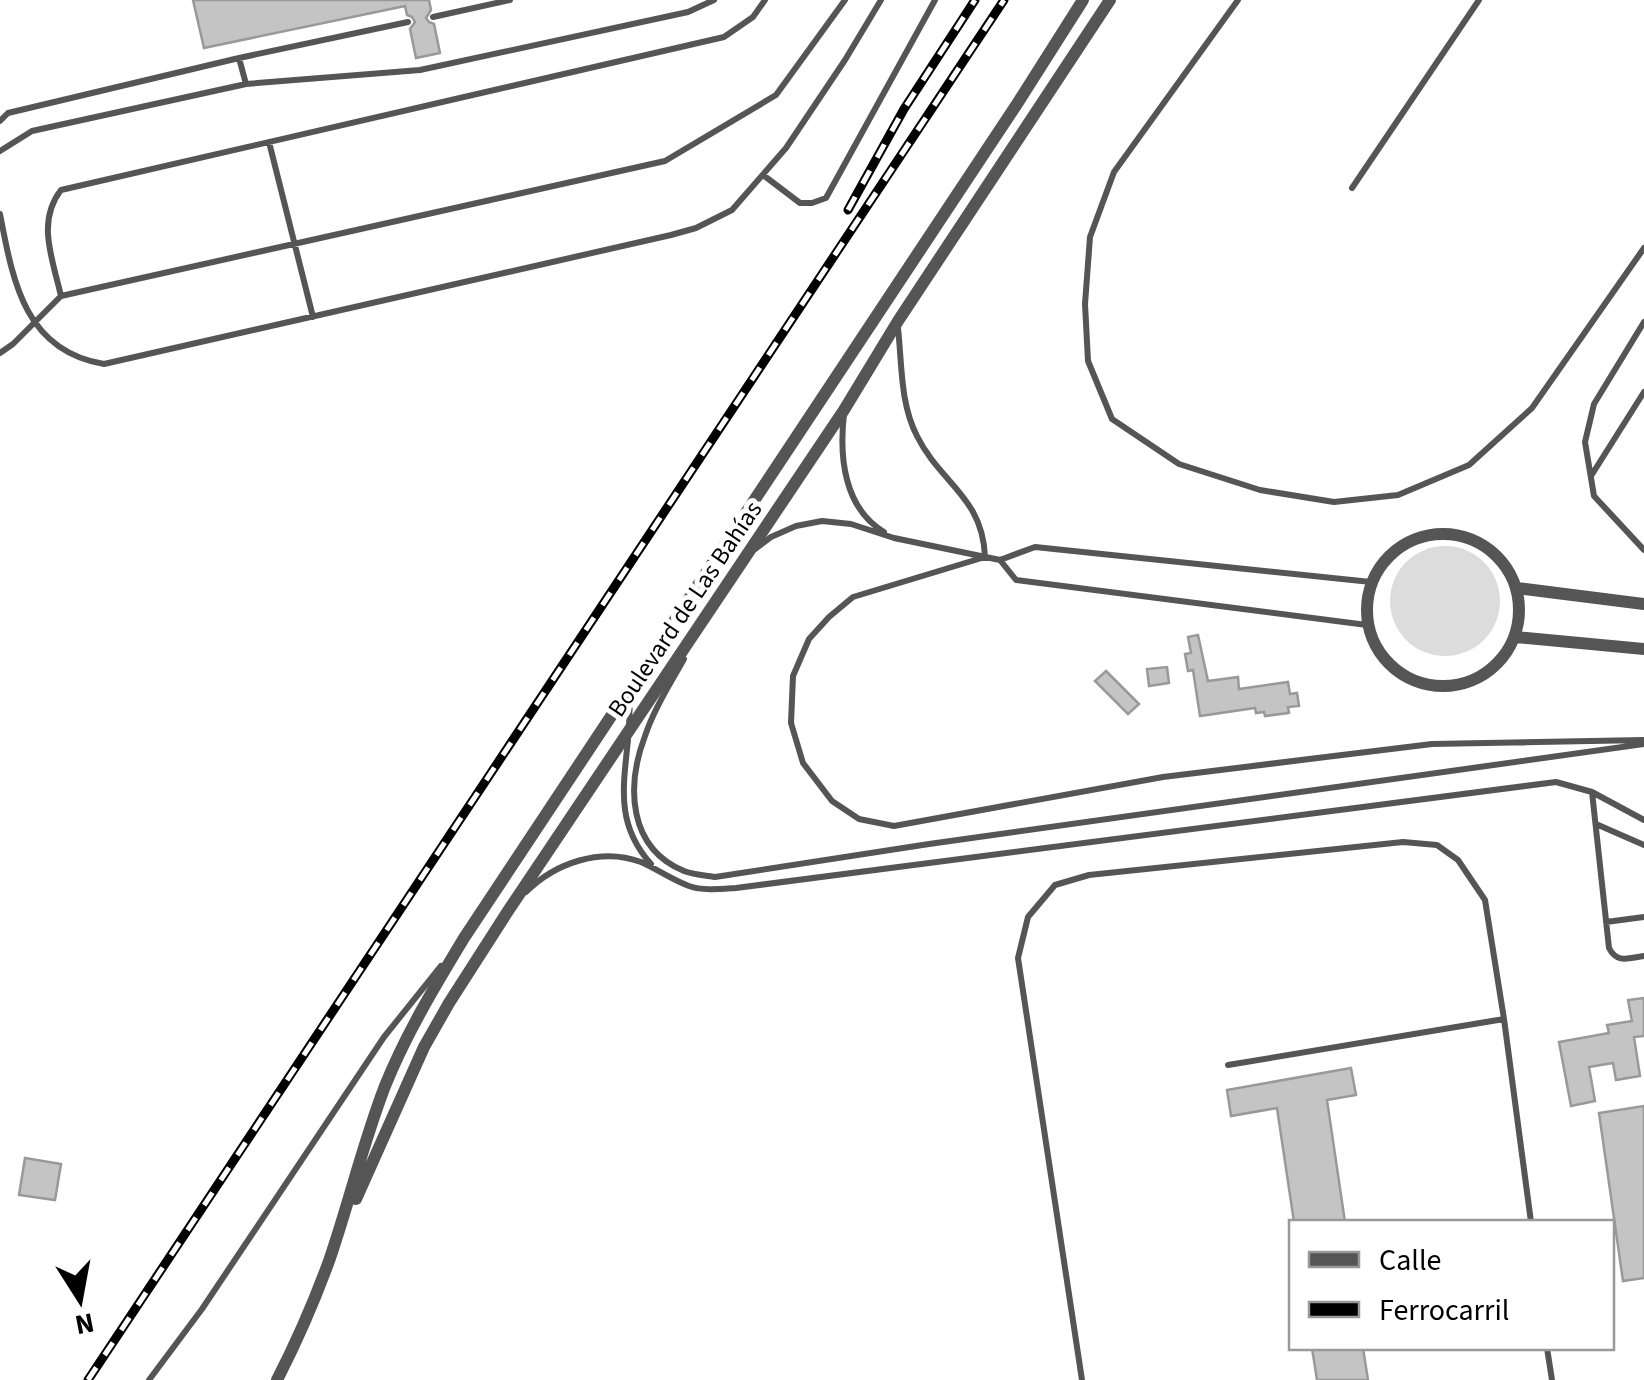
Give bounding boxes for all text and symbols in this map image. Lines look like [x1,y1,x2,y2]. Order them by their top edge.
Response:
street label: Boulevard de Las Bahías [599,494,771,724]
legend [1289,1220,1614,1350]
text: Calle [1379,1239,1441,1282]
north arrow [30,1250,130,1350]
text: Ferrocarril [1379,1289,1509,1332]
text: N [72,1302,98,1345]

